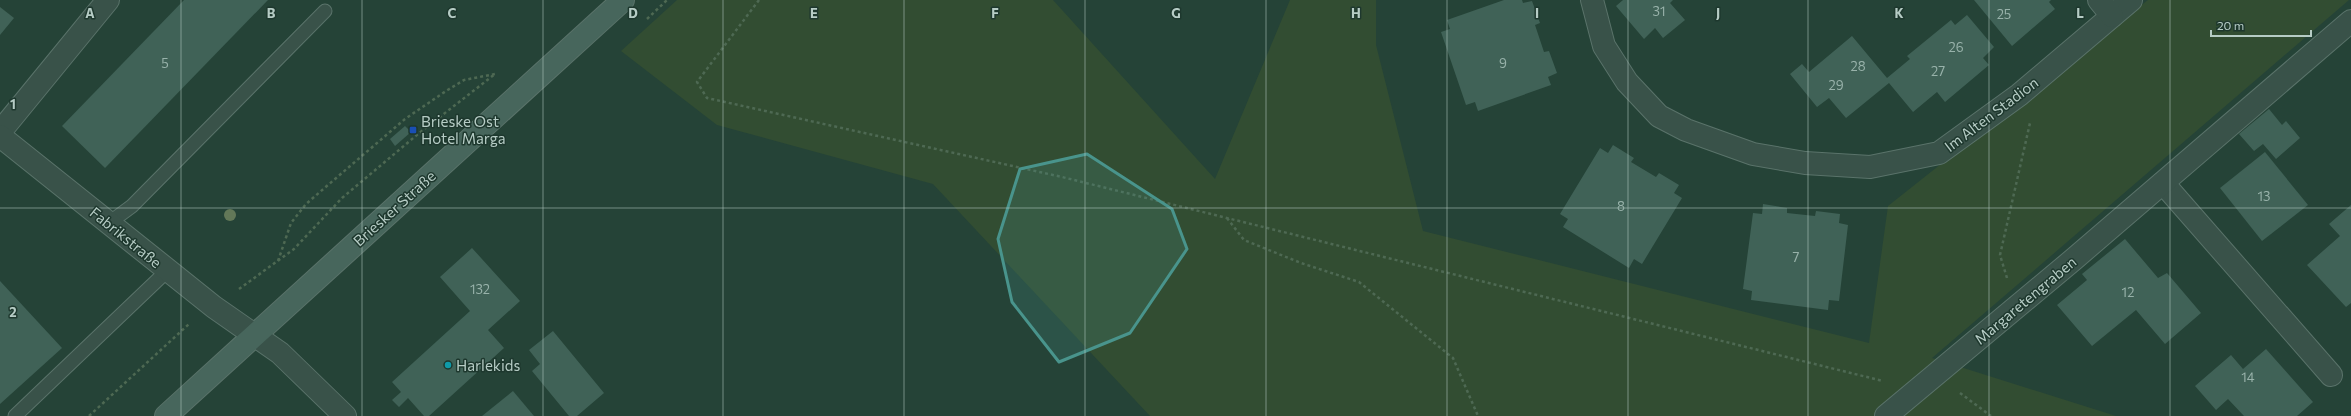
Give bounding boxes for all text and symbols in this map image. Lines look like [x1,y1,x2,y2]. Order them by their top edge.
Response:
house number: 31 [1653,3,1665,19]
text: A [85,5,95,21]
text: B [267,5,276,21]
text: C [448,5,457,21]
text: D [628,5,638,21]
text: E [810,5,818,21]
text: F [991,5,999,21]
text: G [1171,5,1181,21]
text: H [1351,5,1361,21]
text: I [1535,5,1539,21]
text: J [1716,5,1720,21]
text: K [1894,5,1904,21]
text: L [2076,5,2084,21]
house number: 25 [1997,6,2011,22]
scale bar [2211,12,2311,38]
text: 20 m [2217,18,2244,32]
house number: 26 [1948,39,1964,55]
house number: 5 [161,55,169,71]
house number: 9 [1499,55,1507,71]
house number: 28 [1850,58,1866,74]
house number: 27 [1931,63,1945,79]
street label: Im Alten Stadion [1941,73,2041,155]
house number: 29 [1828,77,1844,93]
text: 1 [10,96,16,112]
place label: Brieske Ost Hotel Marga [421,112,506,147]
marker: Brieske Ost Hotel Marga [408,125,418,135]
street label: Briesker Straße [349,166,439,250]
house number: 13 [2258,188,2270,204]
house number: 8 [1617,198,1625,214]
street label: Fabrikstraße [87,203,165,271]
house number: 7 [1793,249,1800,265]
street label: Margaretengraben [1970,252,2080,348]
house number: 132 [470,281,490,297]
house number: 12 [2122,284,2134,300]
text: 2 [9,304,17,320]
place label: Harlekids [456,356,520,374]
marker: Harlekids [443,360,453,370]
house number: 14 [2241,369,2255,385]

